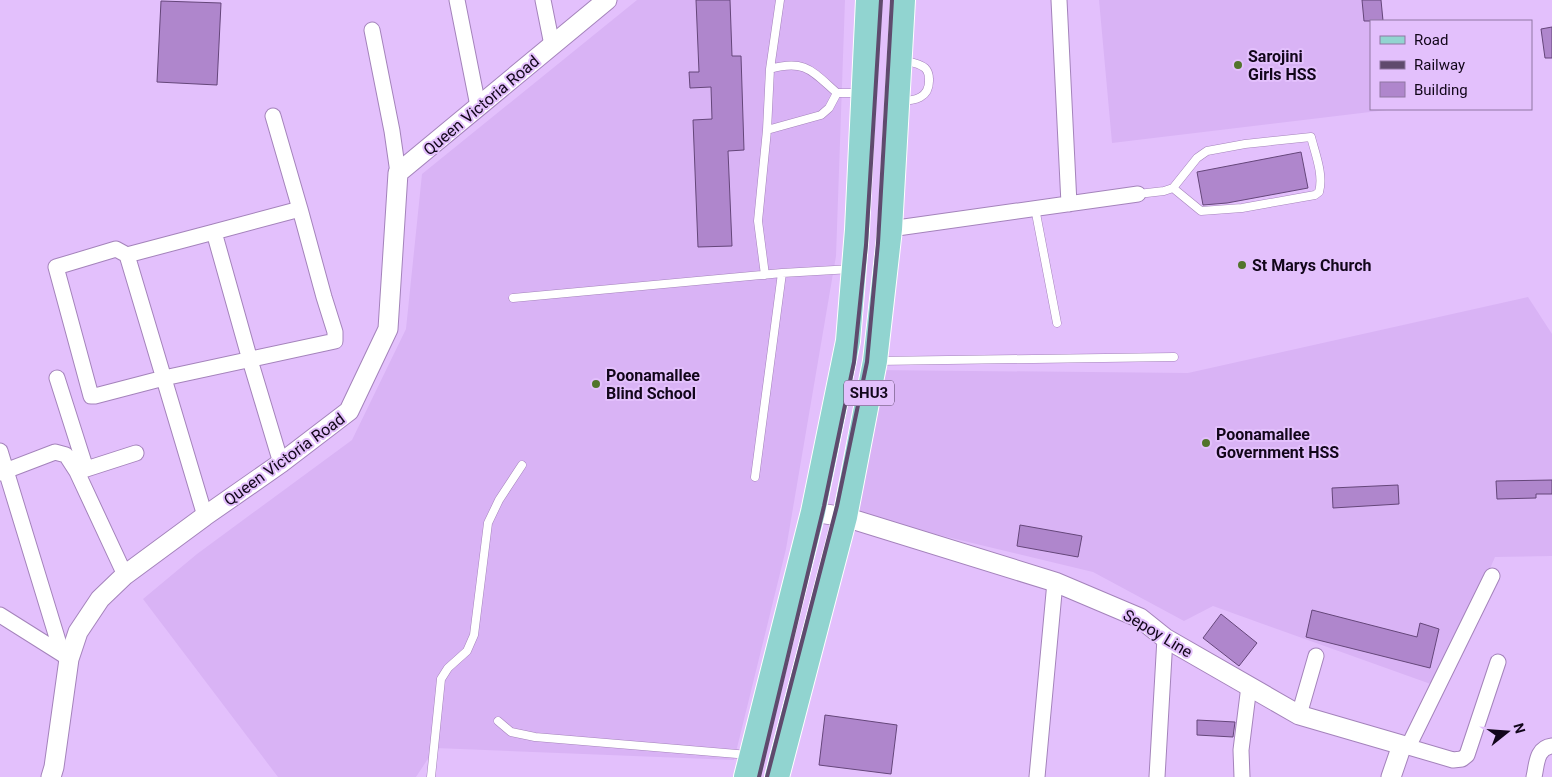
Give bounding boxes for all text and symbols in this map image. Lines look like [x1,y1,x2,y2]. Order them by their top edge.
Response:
legend [1370,20,1532,110]
text: Road [1414,31,1448,49]
place label: Sarojini Girls HSS [1248,47,1317,84]
street label: Queen Victoria Road [420,52,543,159]
text: Railway [1414,56,1465,74]
marker: Sarojini Girls HSS [1232,59,1244,71]
text: Building [1414,81,1468,99]
place label: St Marys Church [1252,256,1372,275]
marker: St Marys Church [1236,259,1248,271]
place label: Poonamallee Blind School [606,366,700,403]
marker: Poonamallee Blind School [590,378,602,390]
road number: SHU3 [844,380,894,406]
street label: Queen Victoria Road [220,409,349,510]
place label: Poonamallee Government HSS [1216,425,1339,462]
marker: Poonamallee Government HSS [1200,437,1212,449]
street label: Sepoy Line [1120,605,1196,661]
north arrow [1482,707,1532,757]
text: N [1510,721,1529,735]

